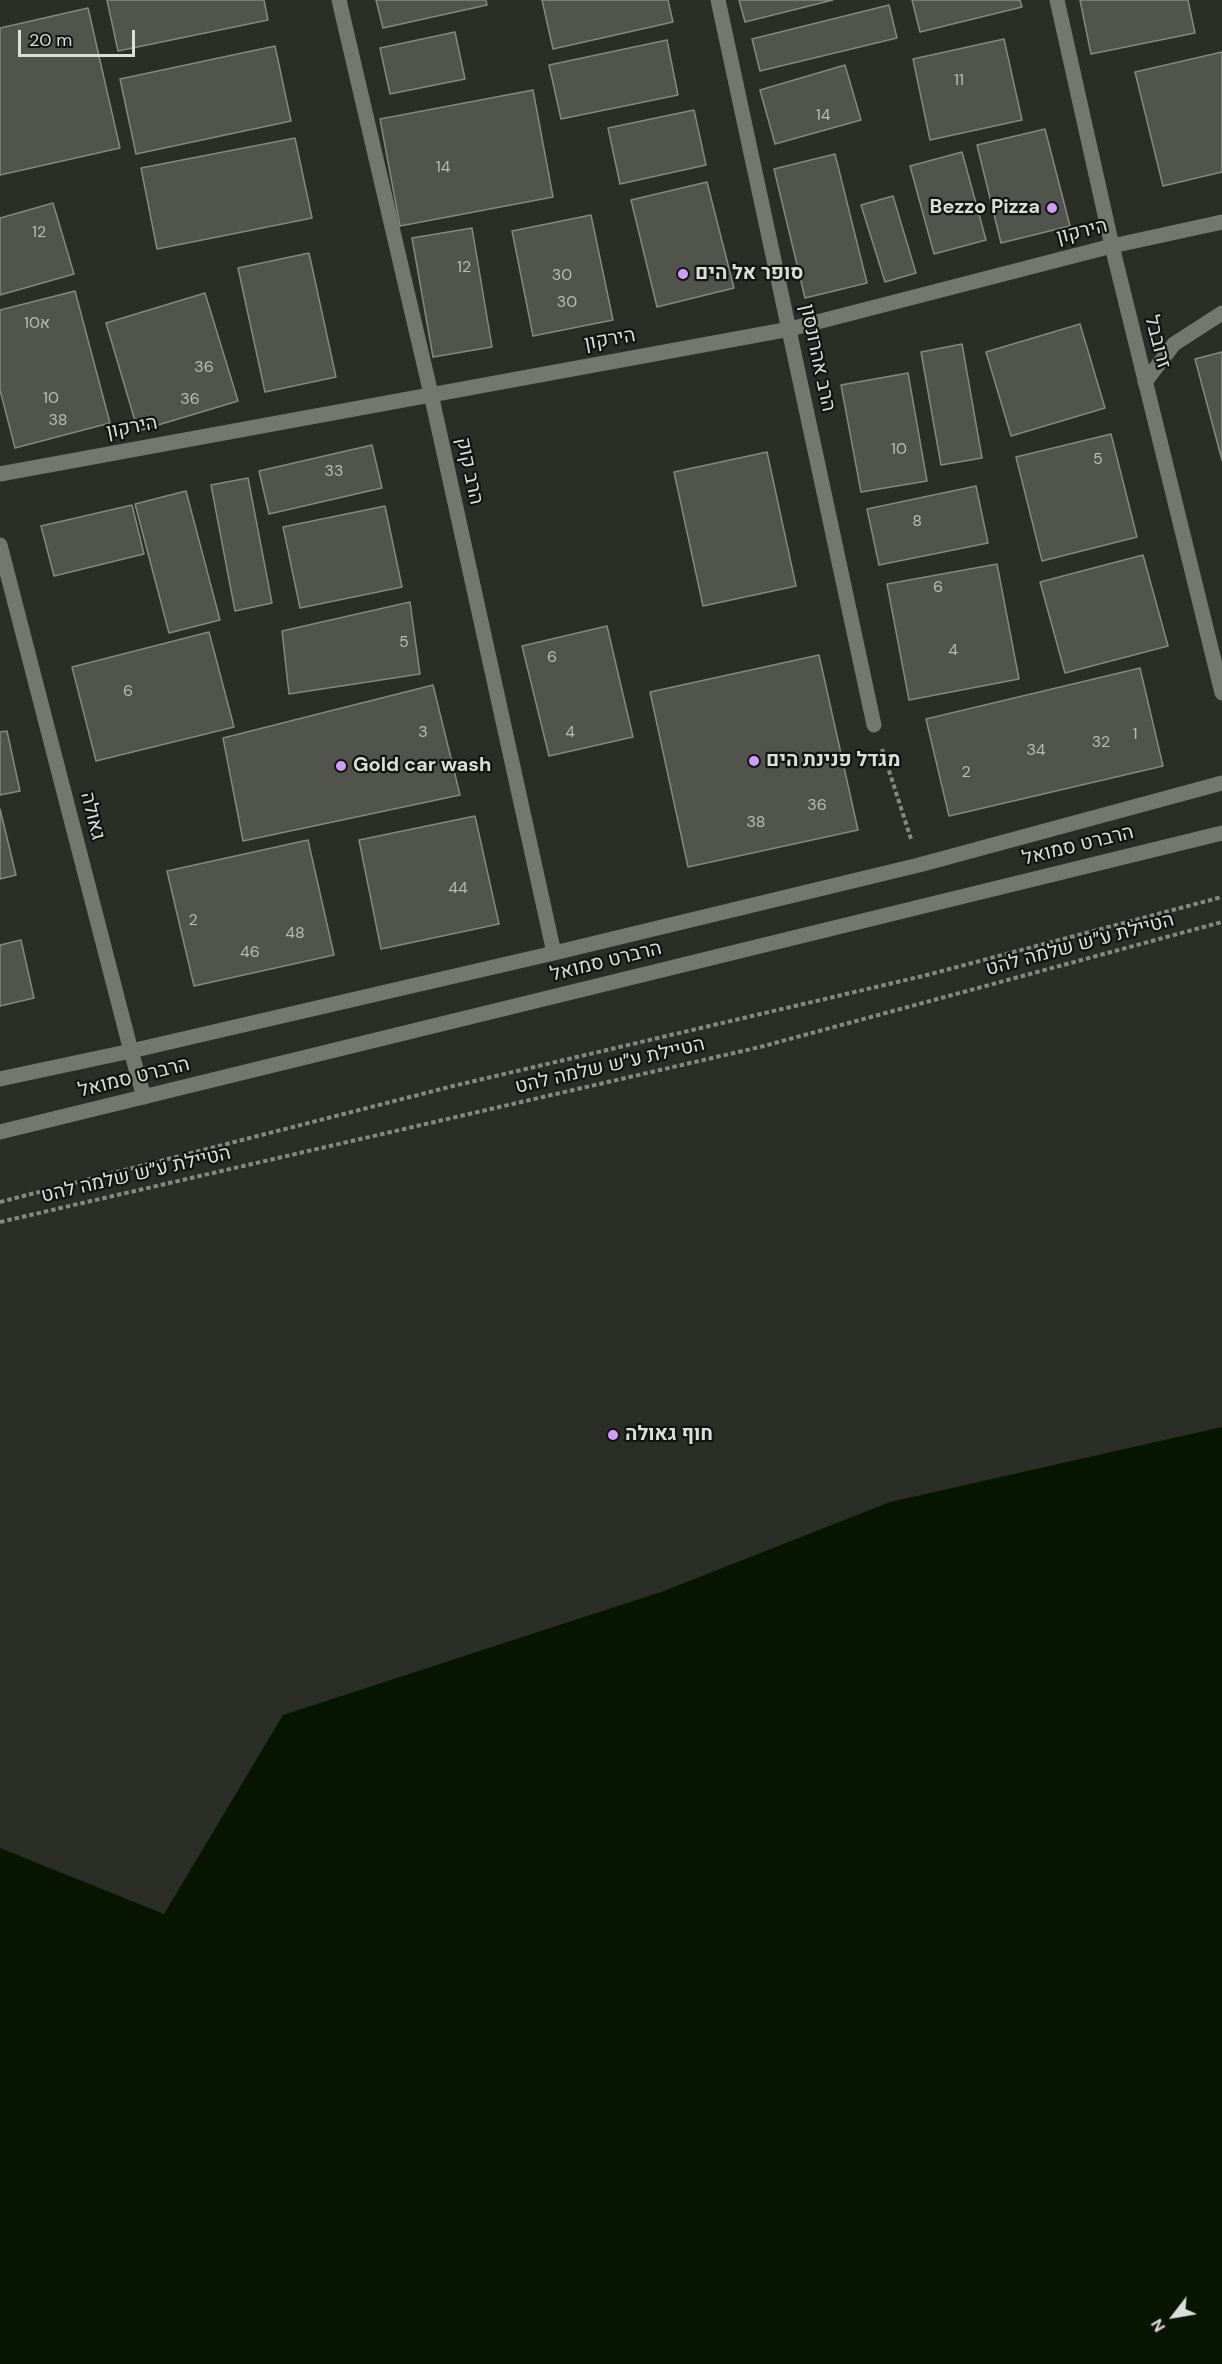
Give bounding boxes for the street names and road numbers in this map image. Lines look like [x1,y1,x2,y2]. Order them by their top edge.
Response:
street label: הירקון [1054,214,1110,250]
street label: הרב אהרונסון [794,302,840,414]
street label: זרובבל [1139,313,1175,371]
street label: הירקון [582,324,638,356]
street label: הירקון [104,411,160,445]
street label: הרב קוק [450,435,488,507]
street label: גאולה [74,790,110,842]
street label: הרברט סמואל [1020,821,1136,871]
street label: הטיילת ע״ש שלמה להט [983,908,1177,982]
street label: הרברט סמואל [548,937,664,987]
street label: הטיילת ע״ש שלמה להט [513,1033,707,1099]
street label: הרברט סמואל [76,1053,192,1103]
street label: הטיילת ע״ש שלמה להט [39,1142,233,1208]

